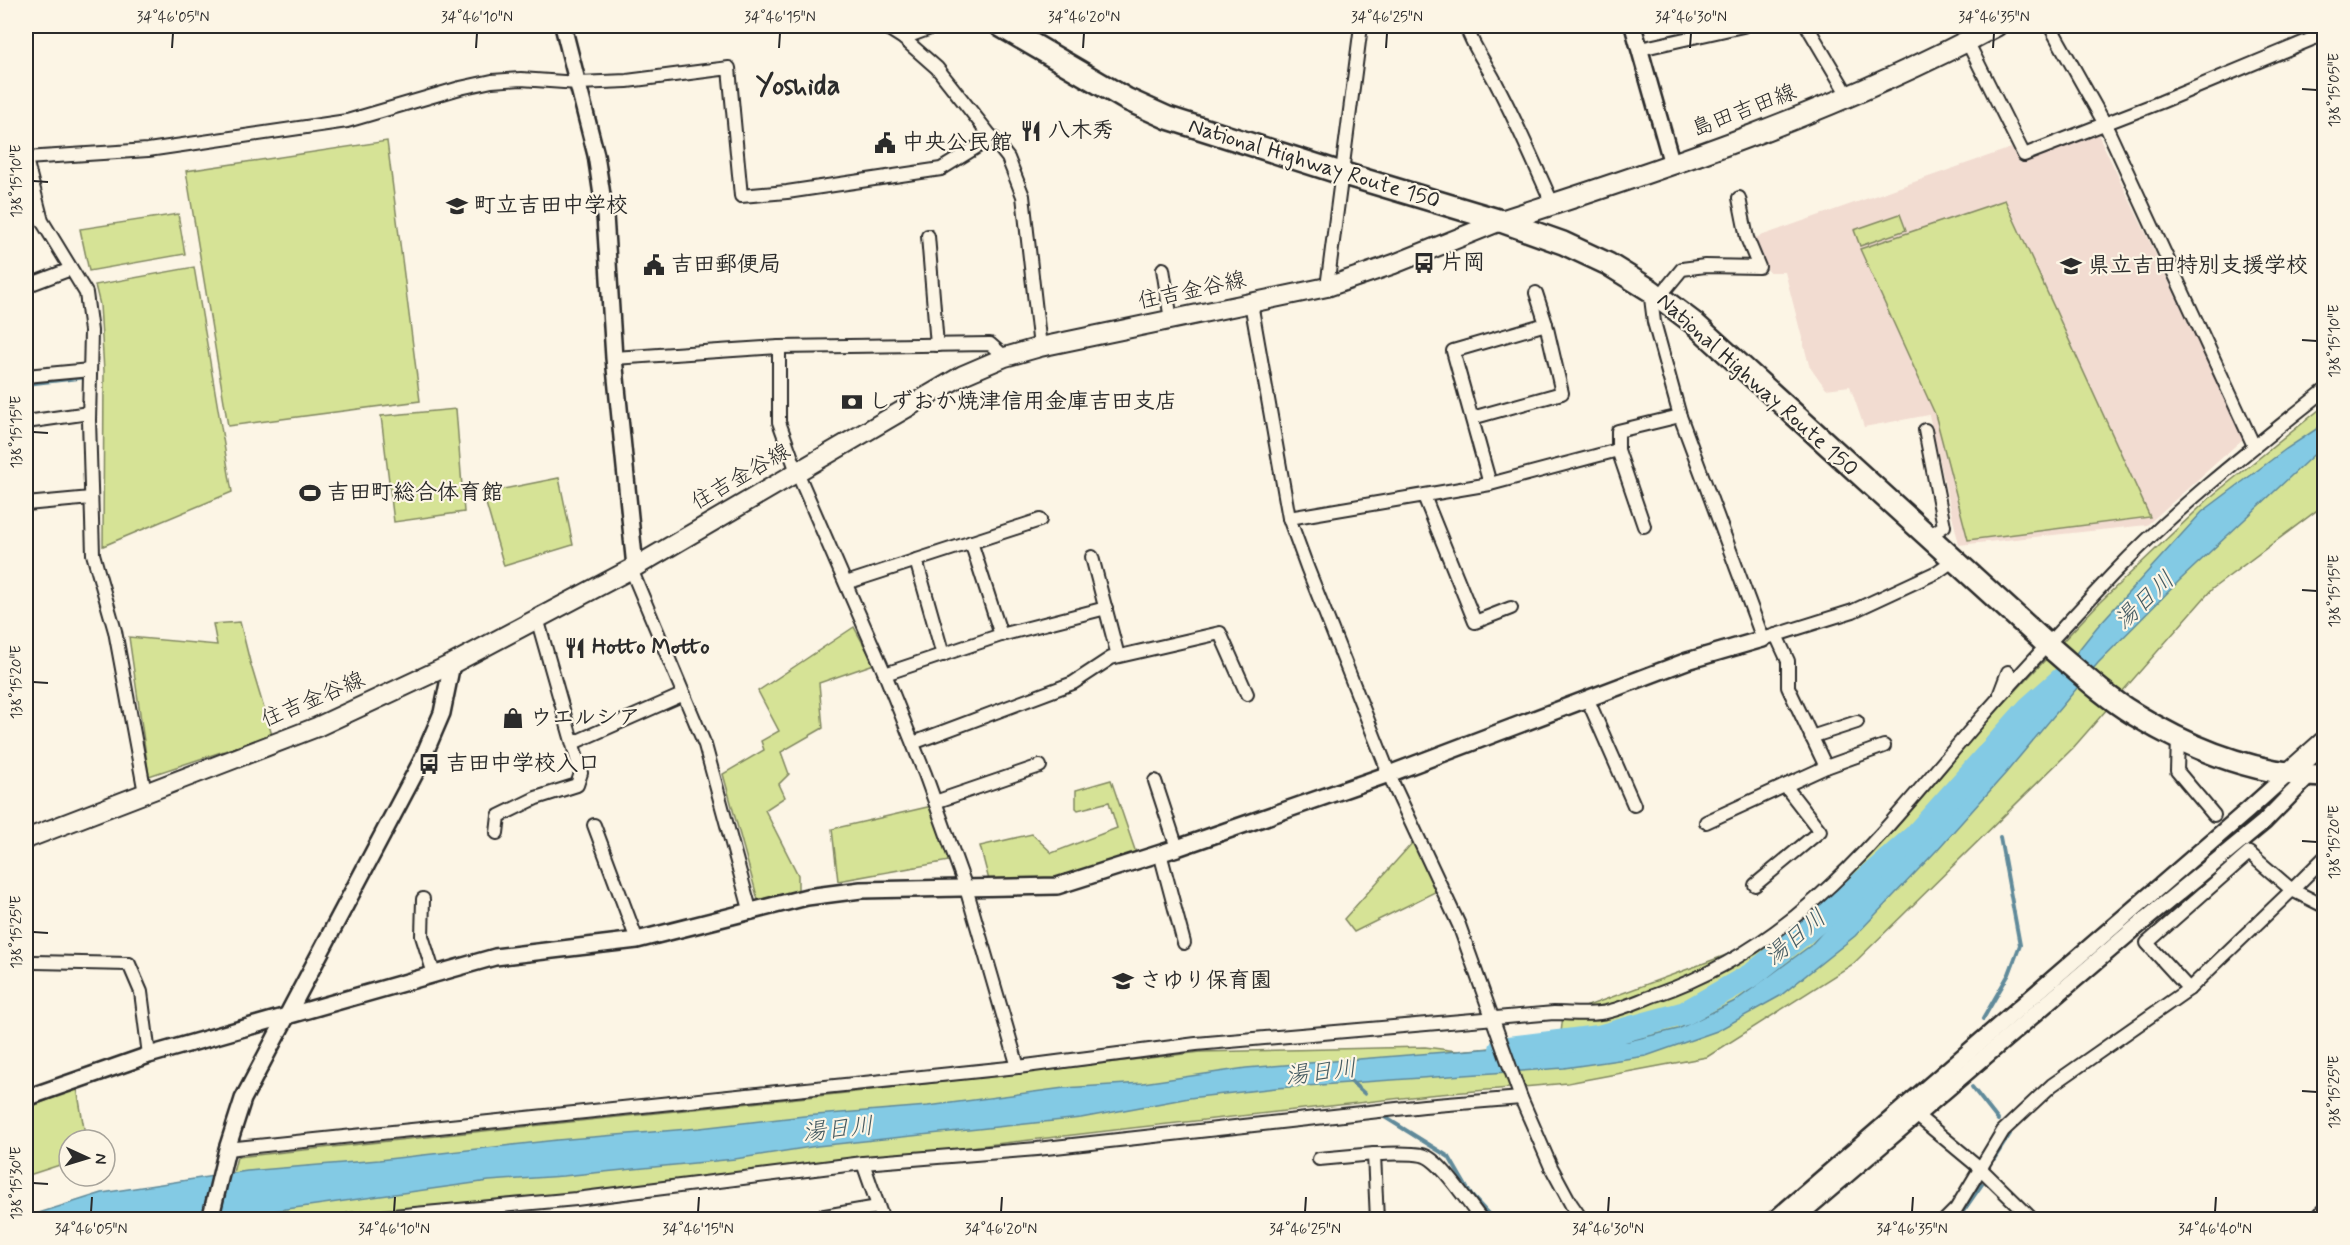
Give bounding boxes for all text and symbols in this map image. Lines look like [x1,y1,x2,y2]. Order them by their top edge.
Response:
text: 34°46'05"N [137,8,210,28]
text: 34°46'10"N [441,8,513,28]
text: 34°46'15"N [744,8,816,28]
text: 34°46'20"N [1048,8,1120,28]
text: 34°46'25"N [1351,8,1423,28]
text: 34°46'30"N [1655,8,1727,28]
text: 34°46'35"N [1958,8,2030,28]
text: 138°15'05"E [2325,52,2345,127]
district label: Yoshida [756,68,840,105]
street label: 島田吉田線 [1688,78,1800,144]
street label: National Highway Route 150 [1185,112,1443,217]
place label: 八木秀 [1048,117,1114,145]
restaurant icon: 八木秀 [1019,119,1043,143]
place label: 中央公民館 [902,129,1012,157]
public building icon: 中央公民館 [873,131,897,155]
text: 138°15'10"E [7,144,27,218]
place label: 町立吉田中学校 [474,192,628,220]
school or university icon: 町立吉田中学校 [445,194,469,218]
place label: 片岡 [1441,249,1485,277]
place label: 吉田郵便局 [671,251,781,279]
bus stop icon: 片岡 [1412,251,1436,275]
place label: 県立吉田特別支援学校 [2088,252,2308,280]
public building icon: 吉田郵便局 [642,253,666,277]
school or university icon: 県立吉田特別支援学校 [2059,254,2083,278]
street label: 住吉金谷線 [1135,266,1249,316]
street label: National Highway Route 150 [1650,287,1864,484]
text: 138°15'10"E [2325,304,2345,378]
place label: しずおか焼津信用金庫吉田支店 [869,388,1177,416]
bank icon: しずおか焼津信用金庫吉田支店 [840,390,864,414]
text: 138°15'15"E [7,395,27,469]
street label: 住吉金谷線 [686,437,796,517]
place label: 吉田町総合体育館 [327,479,503,507]
sports icon: 吉田町総合体育館 [298,481,322,505]
text: 138°15'15"E [2325,554,2345,628]
water label: 湯日川 [2108,565,2182,637]
place label: Hotto Motto [592,634,710,662]
restaurant icon: Hotto Motto [563,636,587,660]
text: 138°15'20"E [7,645,27,719]
street label: 住吉金谷線 [257,666,369,734]
place label: ウエルシア [530,704,640,732]
shop icon: ウエルシア [501,706,525,730]
place label: 吉田中学校入口 [446,750,600,778]
bus stop icon: 吉田中学校入口 [417,752,441,776]
text: 138°15'20"E [2325,805,2345,879]
text: 138°15'25"E [7,895,27,969]
water label: 湯日川 [1758,903,1834,973]
place label: さゆり保育園 [1140,967,1272,995]
school or university icon: さゆり保育園 [1111,969,1135,993]
water label: 湯日川 [1283,1053,1359,1093]
text: 138°15'25"E [2325,1055,2345,1129]
water label: 湯日川 [801,1111,875,1149]
north arrow [57,1128,117,1188]
text: 138°15'30"E [7,1146,27,1220]
text: N [90,1153,111,1165]
text: 34°46'05"N [55,1220,128,1240]
text: 34°46'10"N [358,1220,430,1240]
text: 34°46'15"N [662,1220,734,1240]
text: 34°46'20"N [965,1220,1037,1240]
text: 34°46'25"N [1269,1220,1341,1240]
text: 34°46'30"N [1572,1220,1644,1240]
text: 34°46'35"N [1876,1220,1948,1240]
text: 34°46'40"N [2178,1220,2252,1240]

